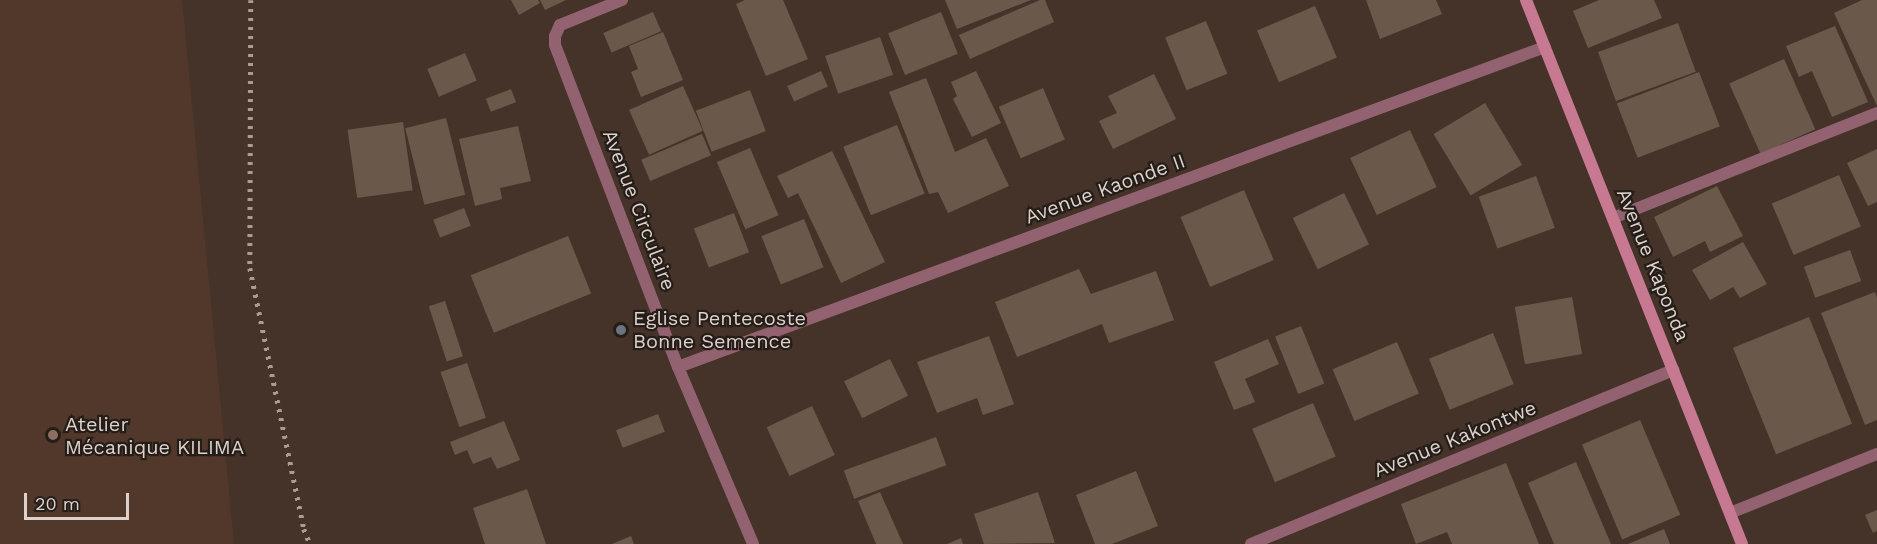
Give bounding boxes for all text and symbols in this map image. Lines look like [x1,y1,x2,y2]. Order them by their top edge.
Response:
street label: Avenue Circulaire [597,126,681,294]
street label: Avenue Kaonde II [1022,149,1188,229]
street label: Avenue Kaponda [1611,185,1695,345]
place label: Eglise Pentecoste Bonne Semence [633,306,806,353]
marker: Eglise Pentecoste Bonne Semence [614,323,628,337]
street label: Avenue Kakontwe [1370,395,1540,483]
place label: Atelier Mécanique KILIMA [65,412,244,459]
marker: Atelier Mécanique KILIMA [46,428,60,442]
scale bar [27,481,132,519]
text: 20 m [35,493,80,514]

